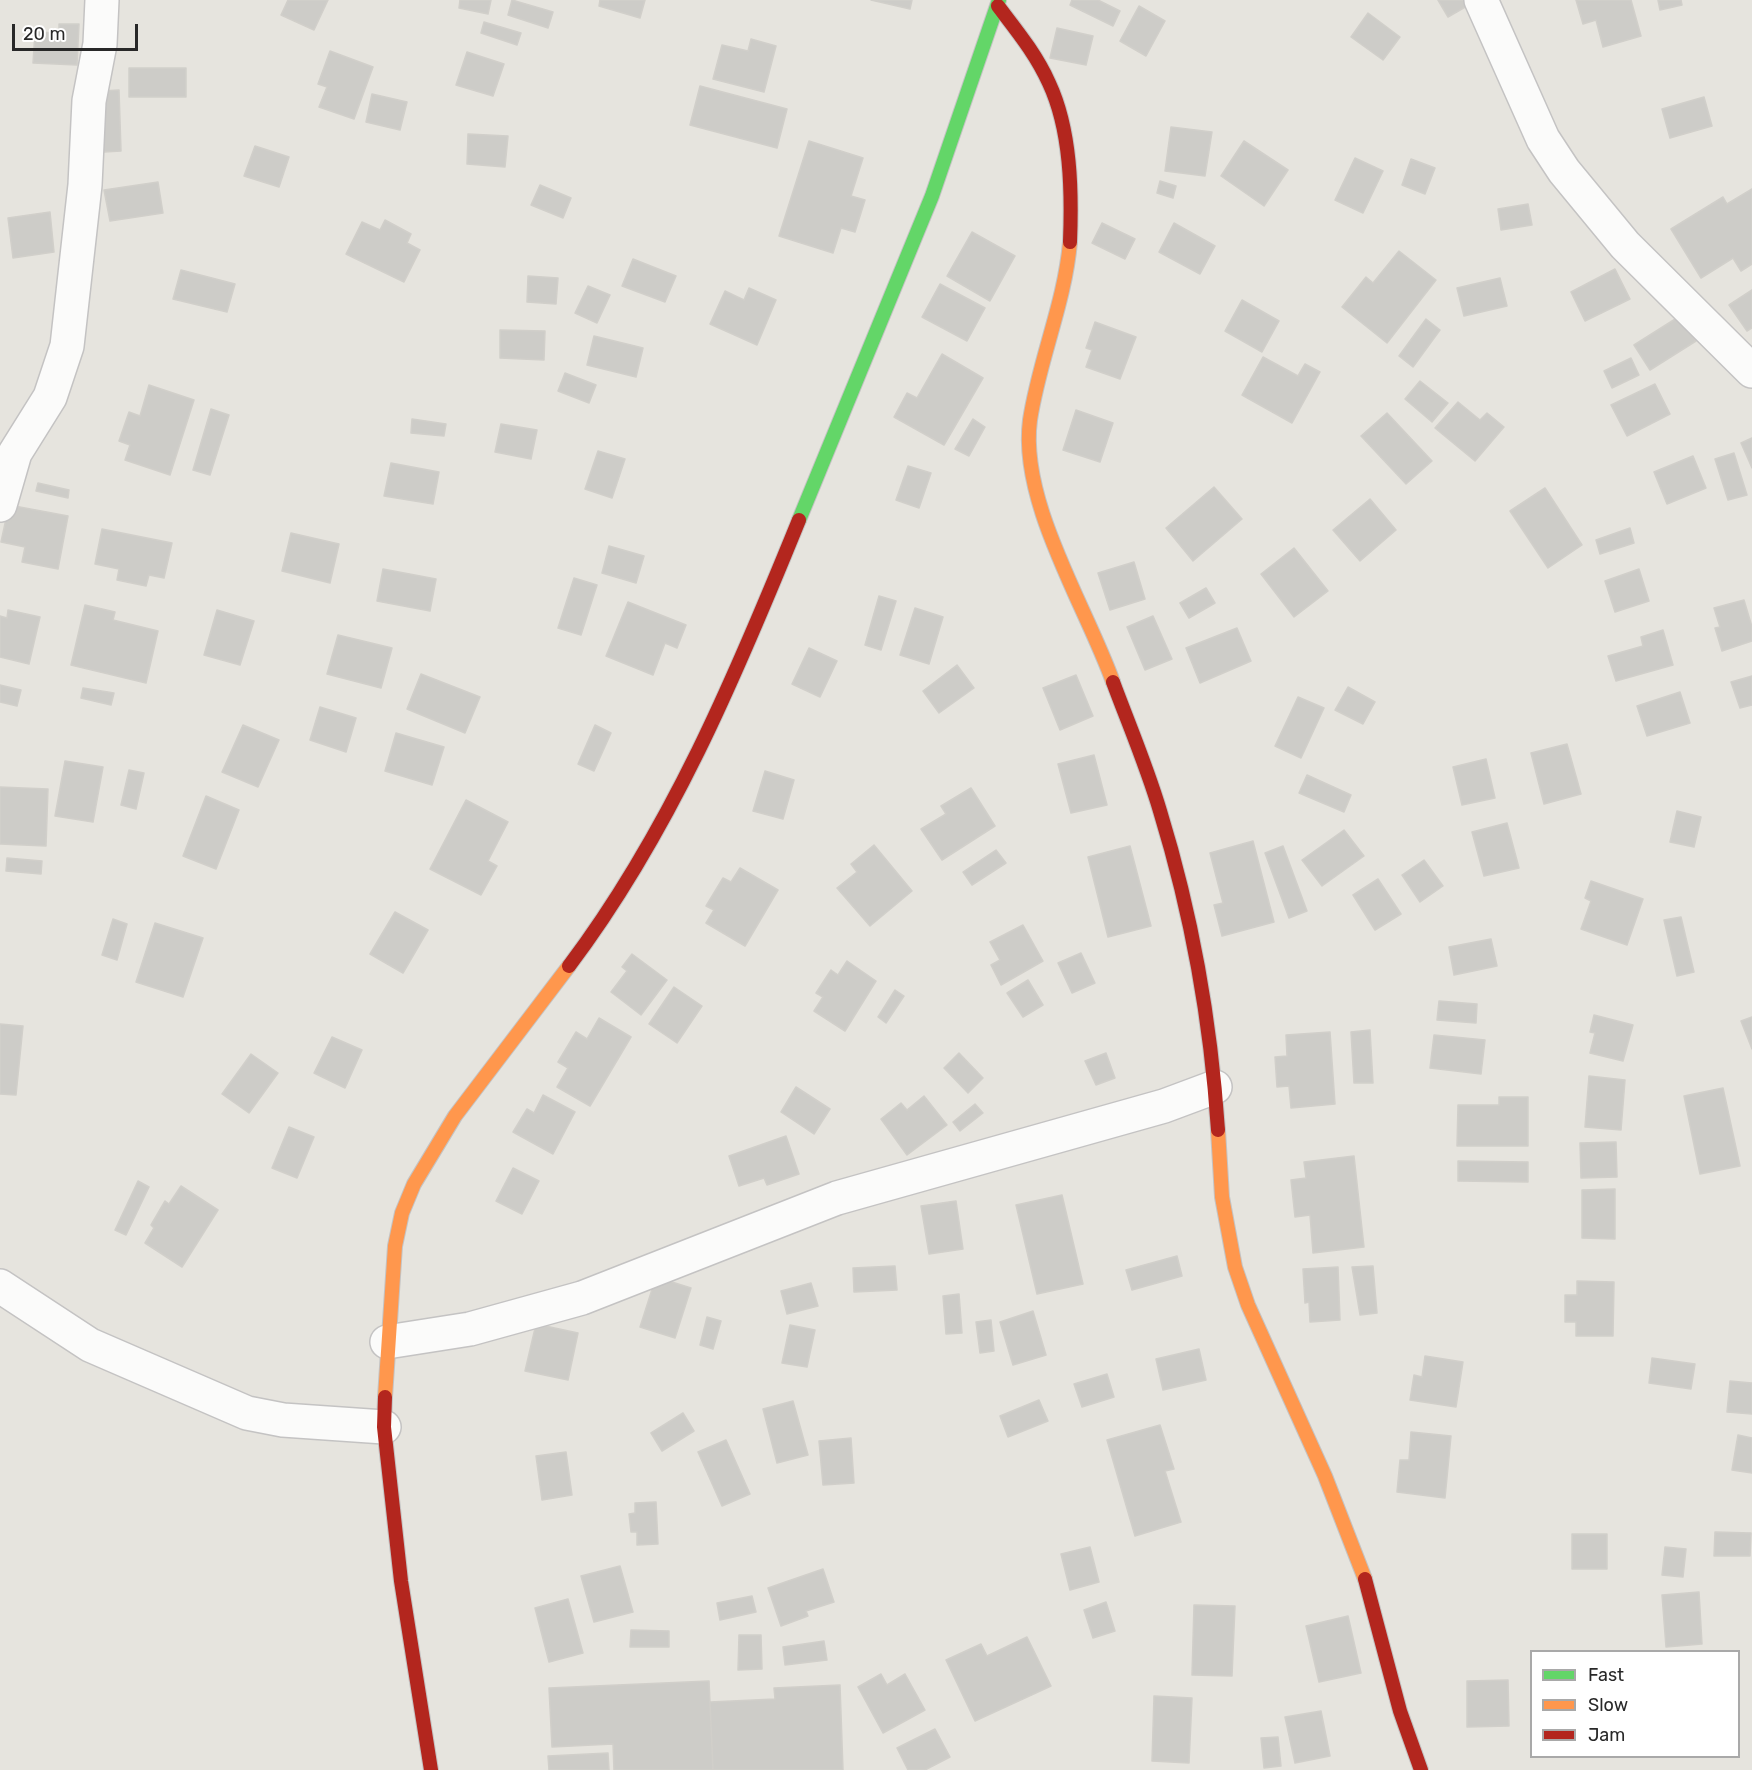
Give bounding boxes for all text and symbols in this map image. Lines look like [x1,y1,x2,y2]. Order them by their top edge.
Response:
scale bar [15,12,141,50]
text: 20 m [23,23,65,45]
legend [1530,1650,1740,1758]
text: Fast [1588,1664,1624,1686]
text: Slow [1588,1694,1628,1716]
text: Jam [1588,1724,1625,1746]

